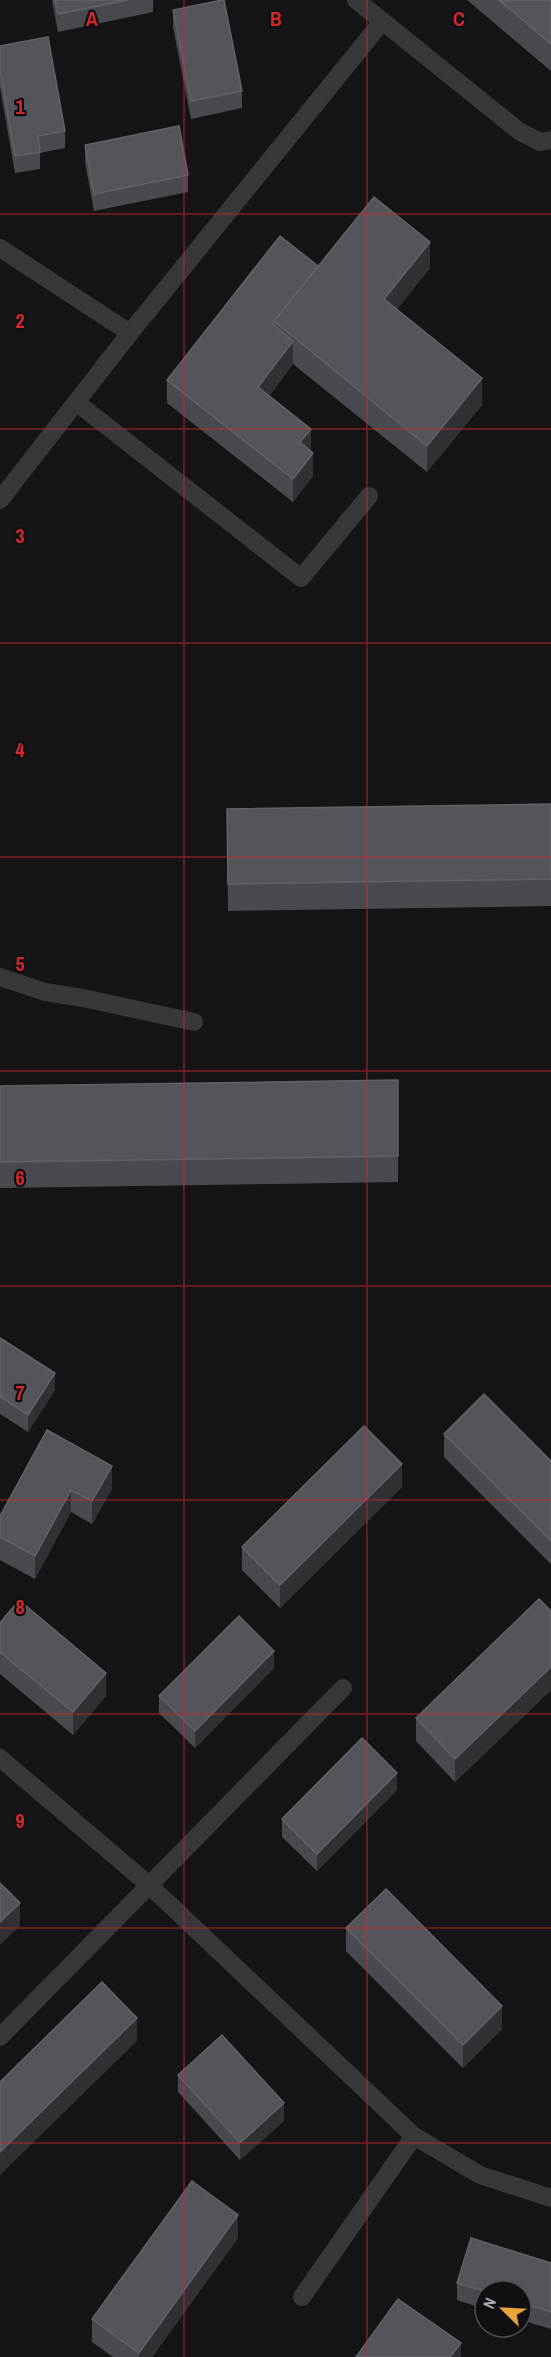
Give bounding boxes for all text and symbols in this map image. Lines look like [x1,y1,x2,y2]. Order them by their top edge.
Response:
text: A [86,5,98,32]
text: B [270,5,282,32]
text: C [453,5,465,32]
text: 1 [15,93,25,120]
text: 2 [15,307,25,334]
text: 3 [15,522,25,549]
text: 4 [15,736,25,763]
text: 5 [15,950,25,977]
text: 6 [15,1164,25,1191]
text: 7 [15,1379,25,1406]
text: 8 [15,1593,25,1620]
text: 9 [15,1807,25,1834]
north arrow [473,2279,533,2339]
text: N [477,2294,501,2312]

